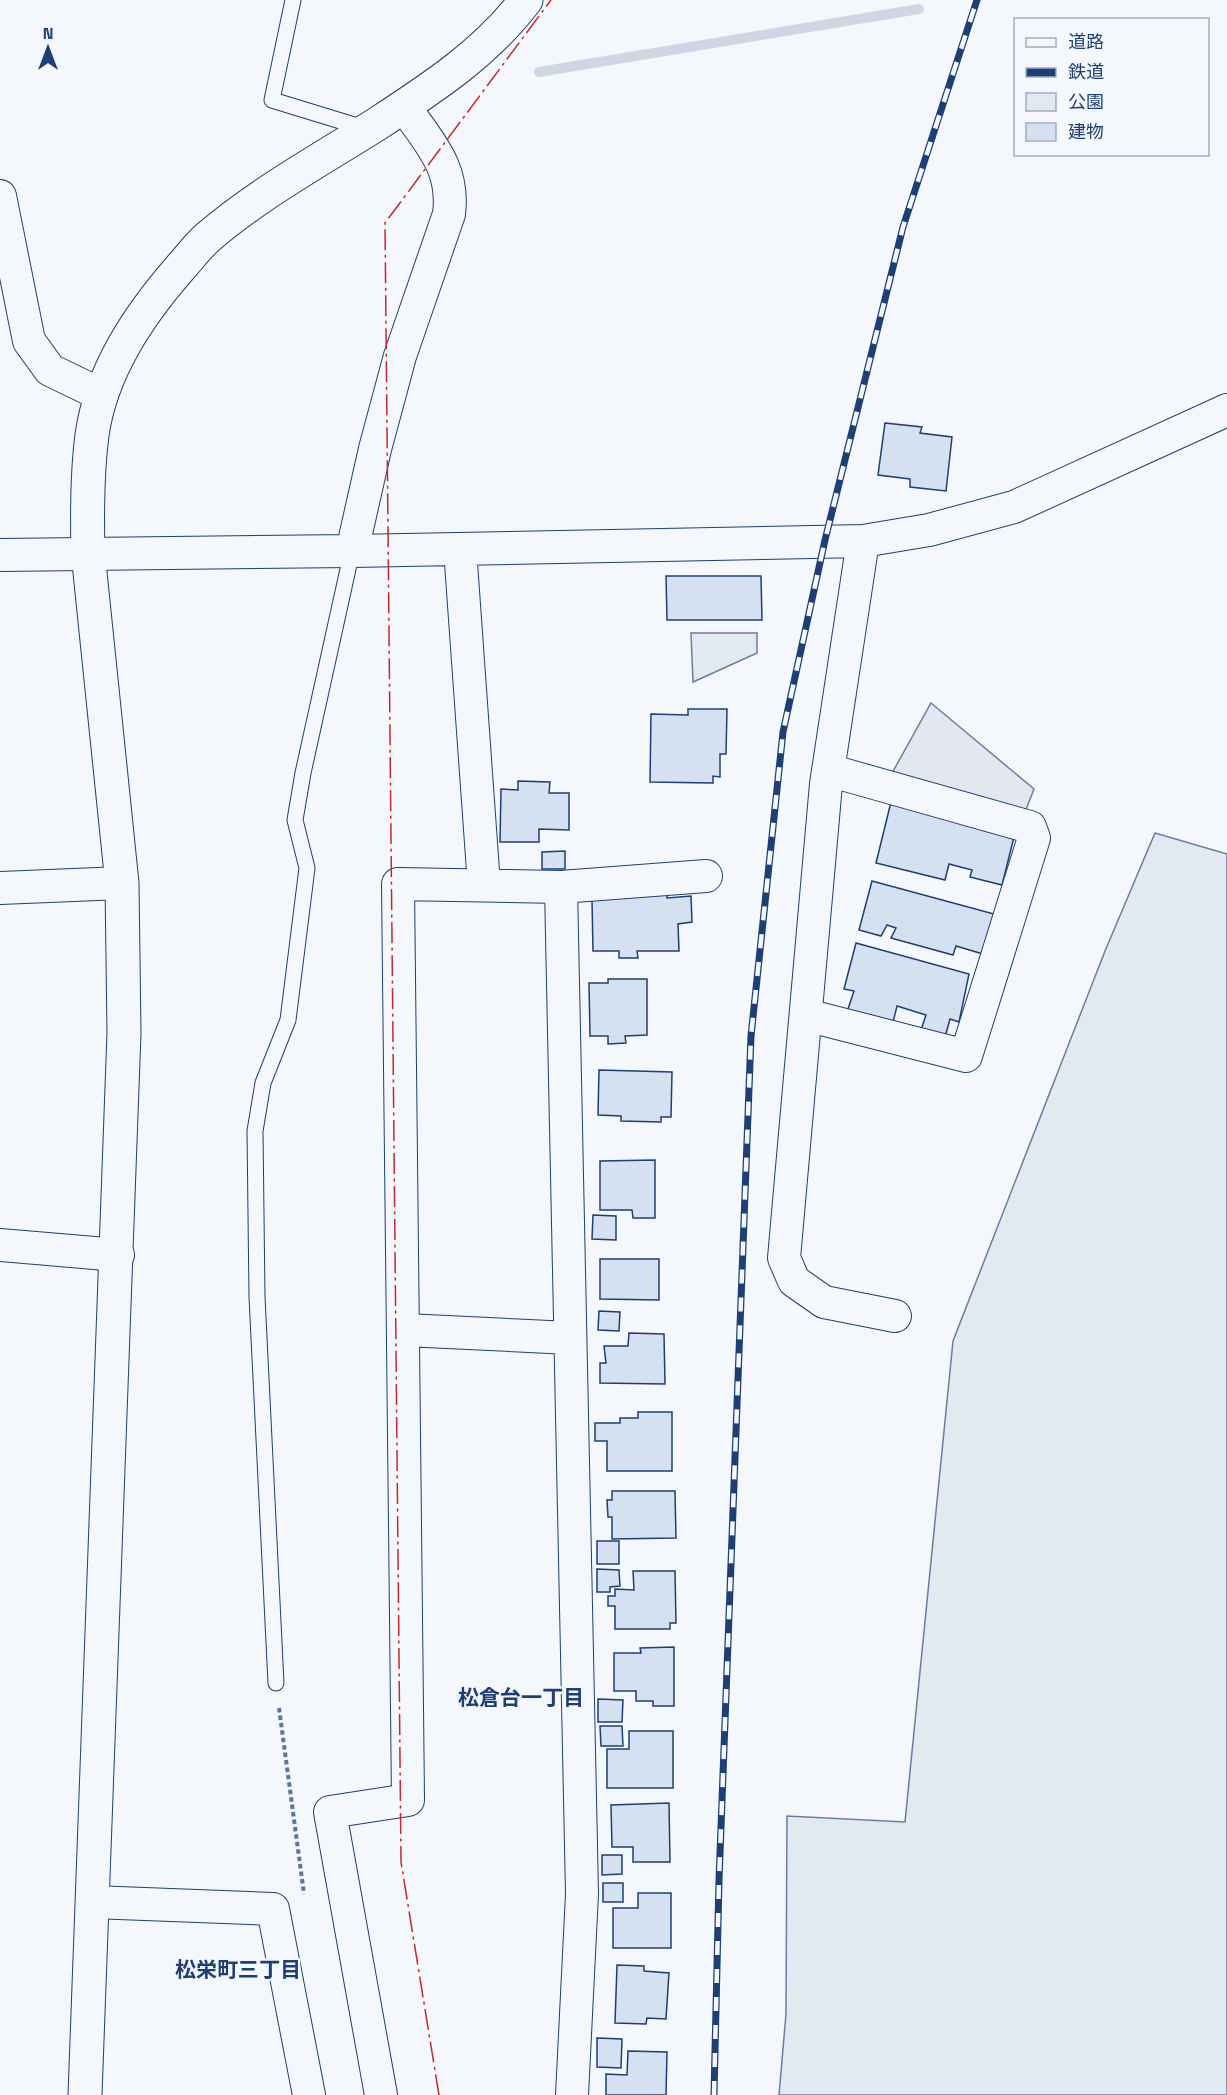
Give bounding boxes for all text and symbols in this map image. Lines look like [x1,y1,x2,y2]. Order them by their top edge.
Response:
north arrow [18,18,78,78]
legend [1014,18,1209,156]
text: N [43,23,53,44]
text: 道路 [1068,30,1104,53]
text: 鉄道 [1068,60,1104,83]
text: 公園 [1068,90,1104,113]
text: 建物 [1068,120,1104,143]
district label: 松倉台一丁目 [458,1684,584,1711]
district label: 松栄町三丁目 [175,1956,301,1983]

